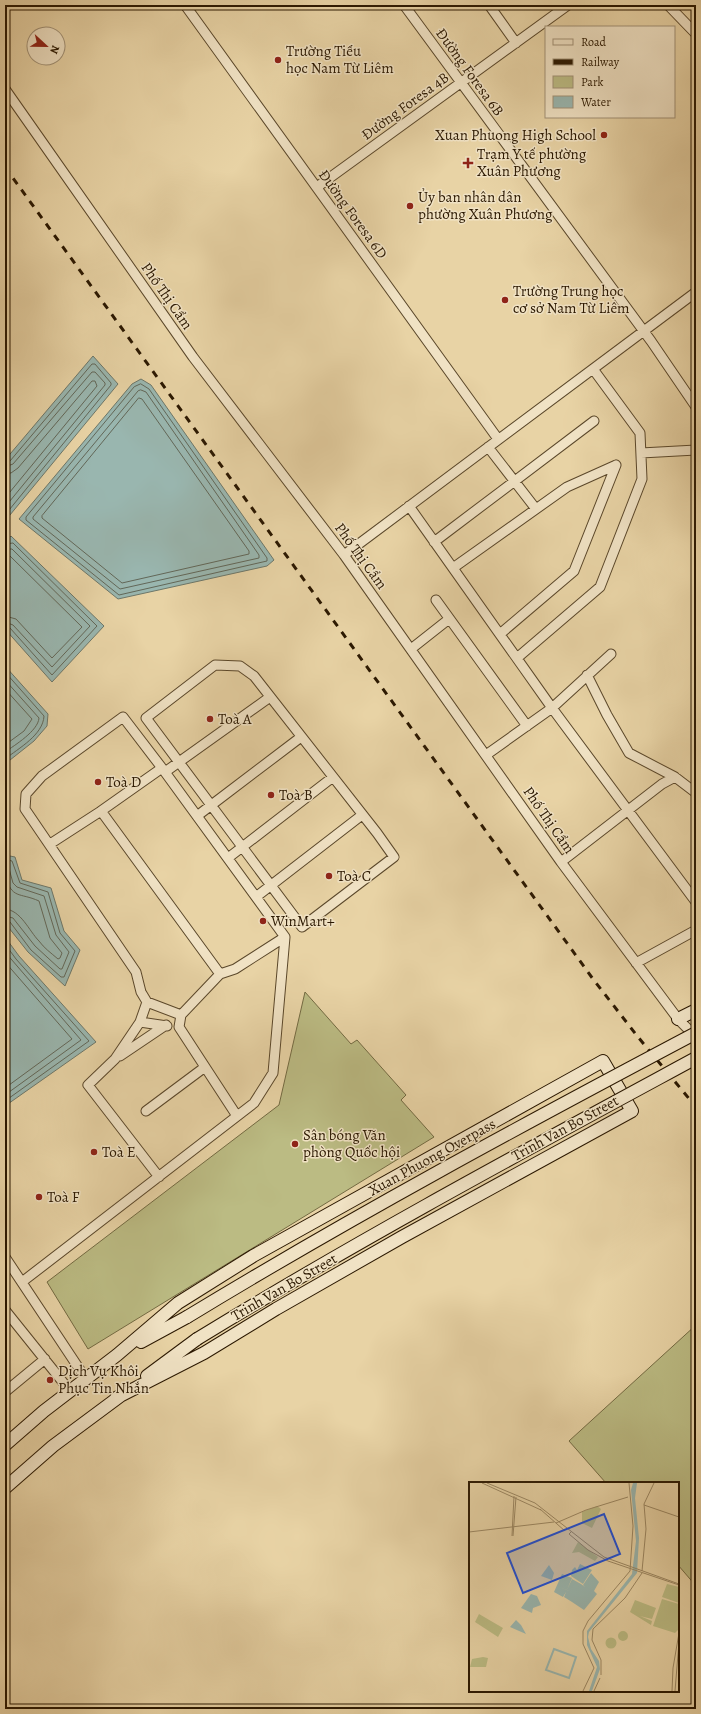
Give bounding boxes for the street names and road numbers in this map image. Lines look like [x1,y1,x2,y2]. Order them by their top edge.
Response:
street label: Đường Foresa 6B [431,24,509,120]
street label: Đường Foresa 4B [357,67,453,145]
street label: Đường Foresa 6D [314,165,392,263]
street label: Phố Thị Cẩm [137,258,198,334]
street label: Phố Thị Cẩm [330,519,392,594]
street label: Phố Thị Cẩm [519,782,580,858]
street label: Trinh Van Bo Street [508,1090,622,1166]
street label: Xuan Phuong Overpass [365,1114,499,1200]
street label: Trinh Van Bo Street [227,1249,341,1325]

